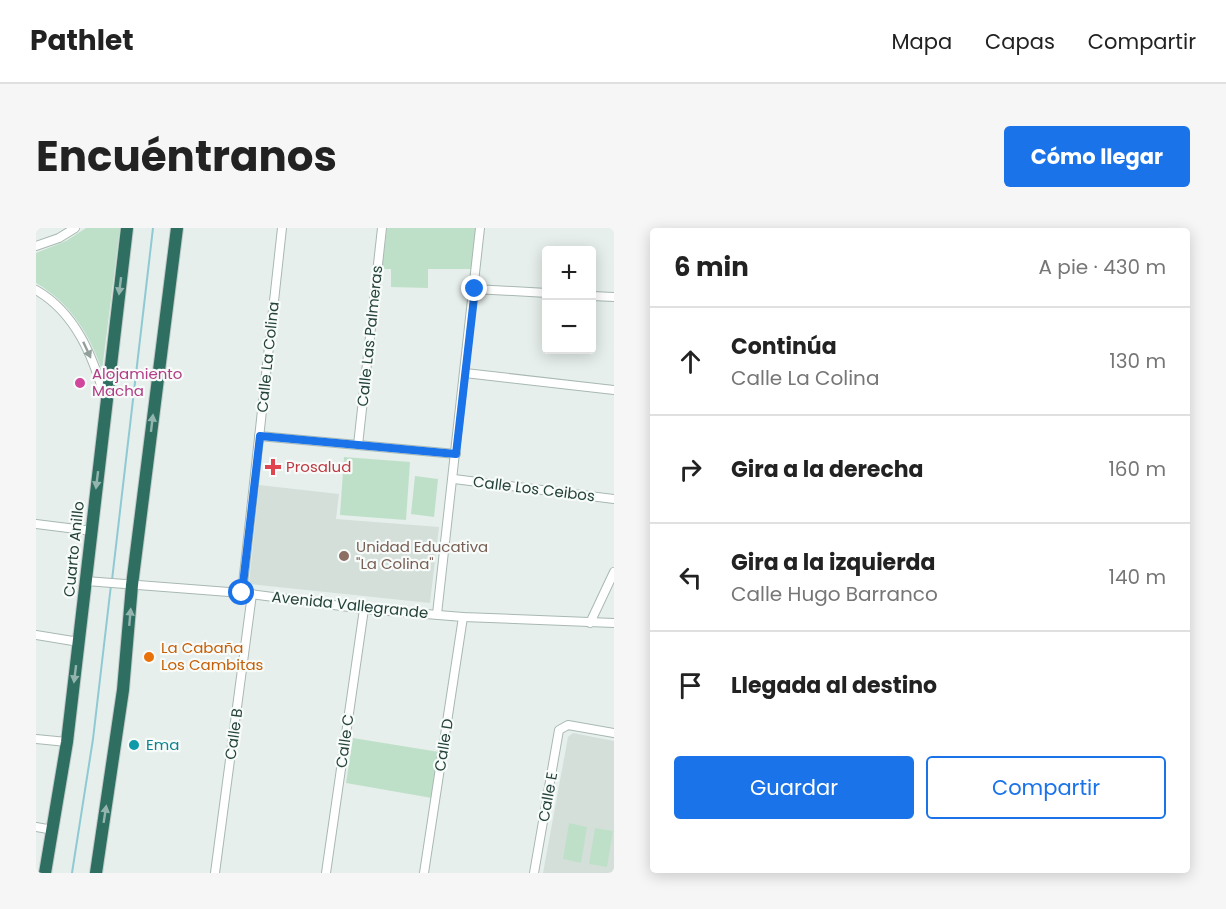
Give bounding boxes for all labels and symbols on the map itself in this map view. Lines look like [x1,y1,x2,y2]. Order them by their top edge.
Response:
street label: Calle Las Palmeras [352,264,387,408]
route end [461,275,487,301]
one-way arrow [115,277,125,296]
street label: Calle La Colina [251,300,284,413]
one-way arrow [82,341,91,358]
place label: Alojamiento Macha [92,363,182,401]
marker: Alojamiento Macha [73,376,87,390]
one-way arrow [147,413,157,432]
place label: Prosalud [286,456,351,477]
marker: Prosalud [264,458,282,476]
one-way arrow [93,470,102,489]
street label: Calle Los Ceibos [472,471,596,506]
street label: Cuarto Anillo [58,500,89,598]
place label: Unidad Educativa "La Colina" [356,536,488,574]
marker: Unidad Educativa "La Colina" [337,549,351,563]
route start [228,579,254,605]
street label: Avenida Vallegrande [271,586,429,623]
one-way arrow [125,607,134,626]
place label: La Cabaña Los Cambitas [161,637,264,675]
marker: La Cabaña Los Cambitas [142,650,156,664]
one-way arrow [71,664,80,683]
street label: Calle B [220,707,247,761]
street label: Calle C [330,713,359,769]
street label: Calle D [429,717,458,773]
place label: Ema [146,734,179,755]
marker: Ema [127,738,141,752]
street label: Calle E [533,770,562,823]
one-way arrow [101,804,110,823]

